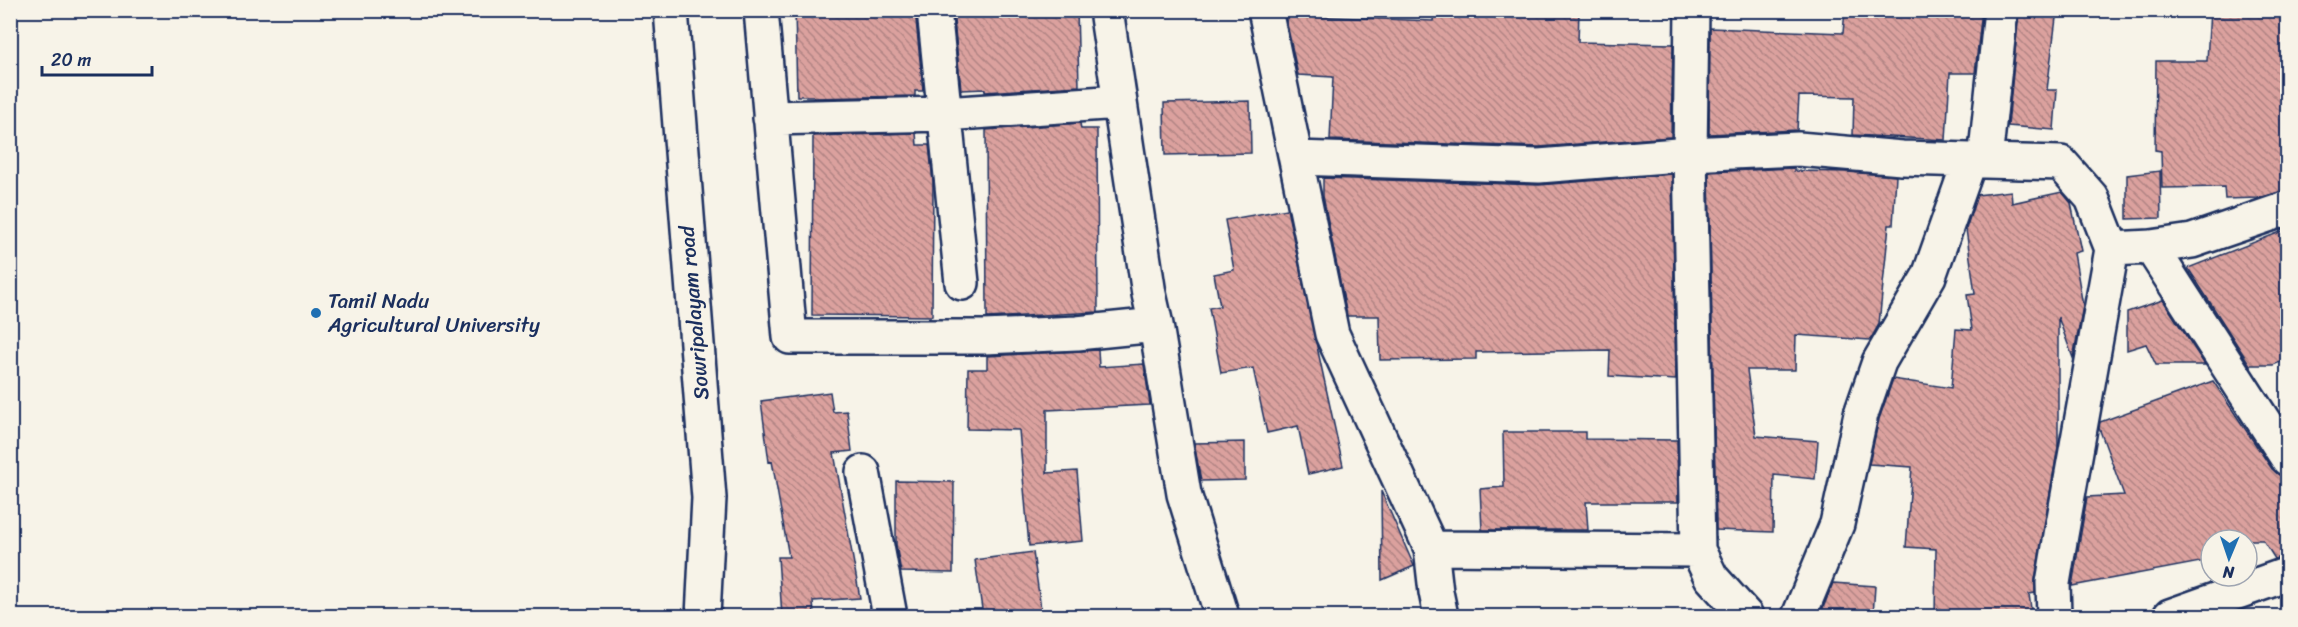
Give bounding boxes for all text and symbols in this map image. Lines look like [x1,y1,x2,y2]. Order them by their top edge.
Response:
scale bar [42,39,152,77]
text: 20 m [51,44,91,76]
street label: Sowripalayam road [667,222,721,402]
place label: Tamil Nadu Agricultural University [327,282,540,344]
marker: Tamil Nadu Agricultural University [309,306,323,320]
north arrow [2199,528,2259,588]
text: N [2222,558,2236,587]

